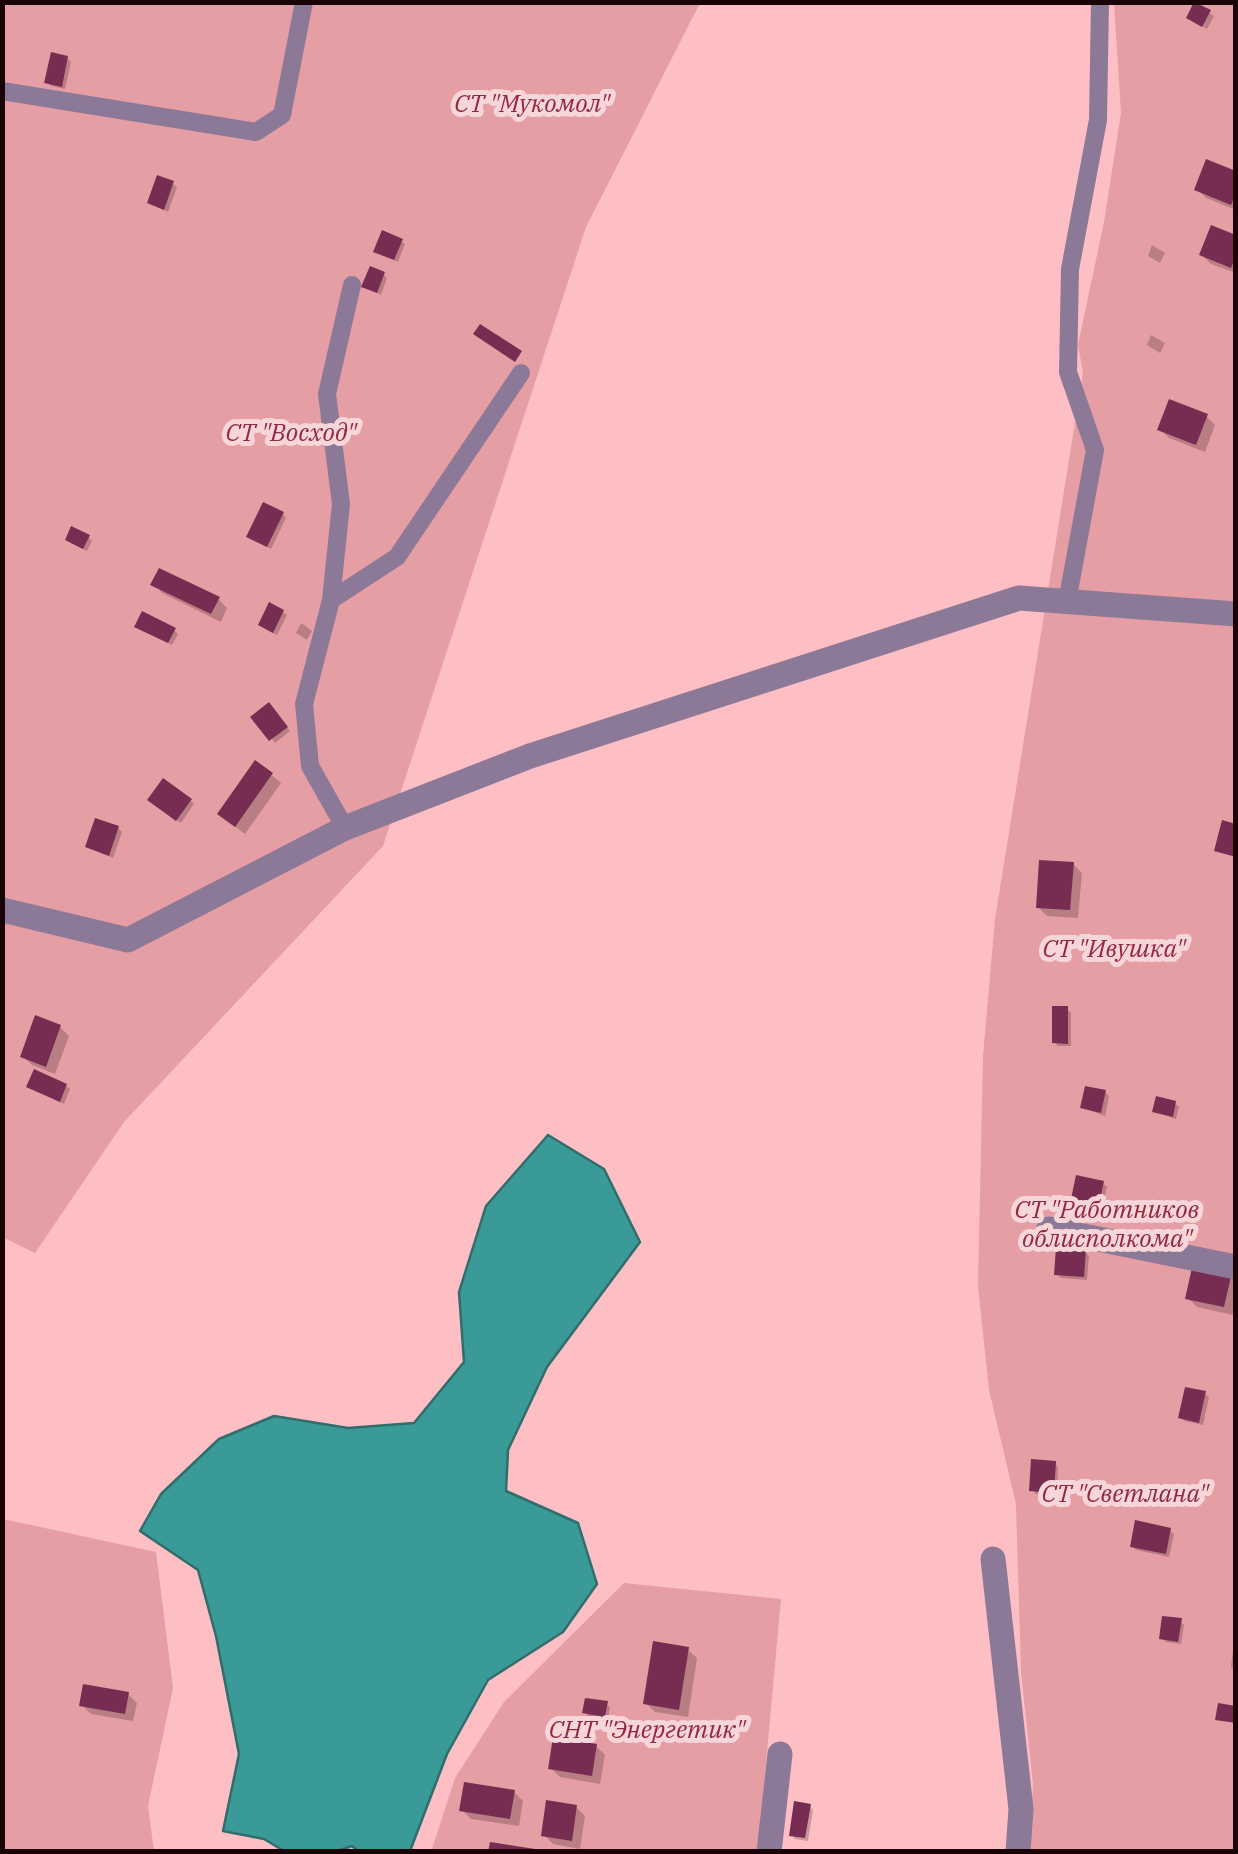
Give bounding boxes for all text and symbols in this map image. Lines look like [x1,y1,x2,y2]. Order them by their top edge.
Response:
park label: СТ "Мукомол" [454,90,610,120]
park label: СТ "Восход" [226,419,356,449]
park label: СТ "Ивушка" [1043,935,1185,965]
park label: СТ "Работников облисполкома" [1015,1196,1199,1255]
park label: СТ "Светлана" [1042,1480,1208,1510]
park label: СНТ "Энергетик" [549,1716,745,1746]

